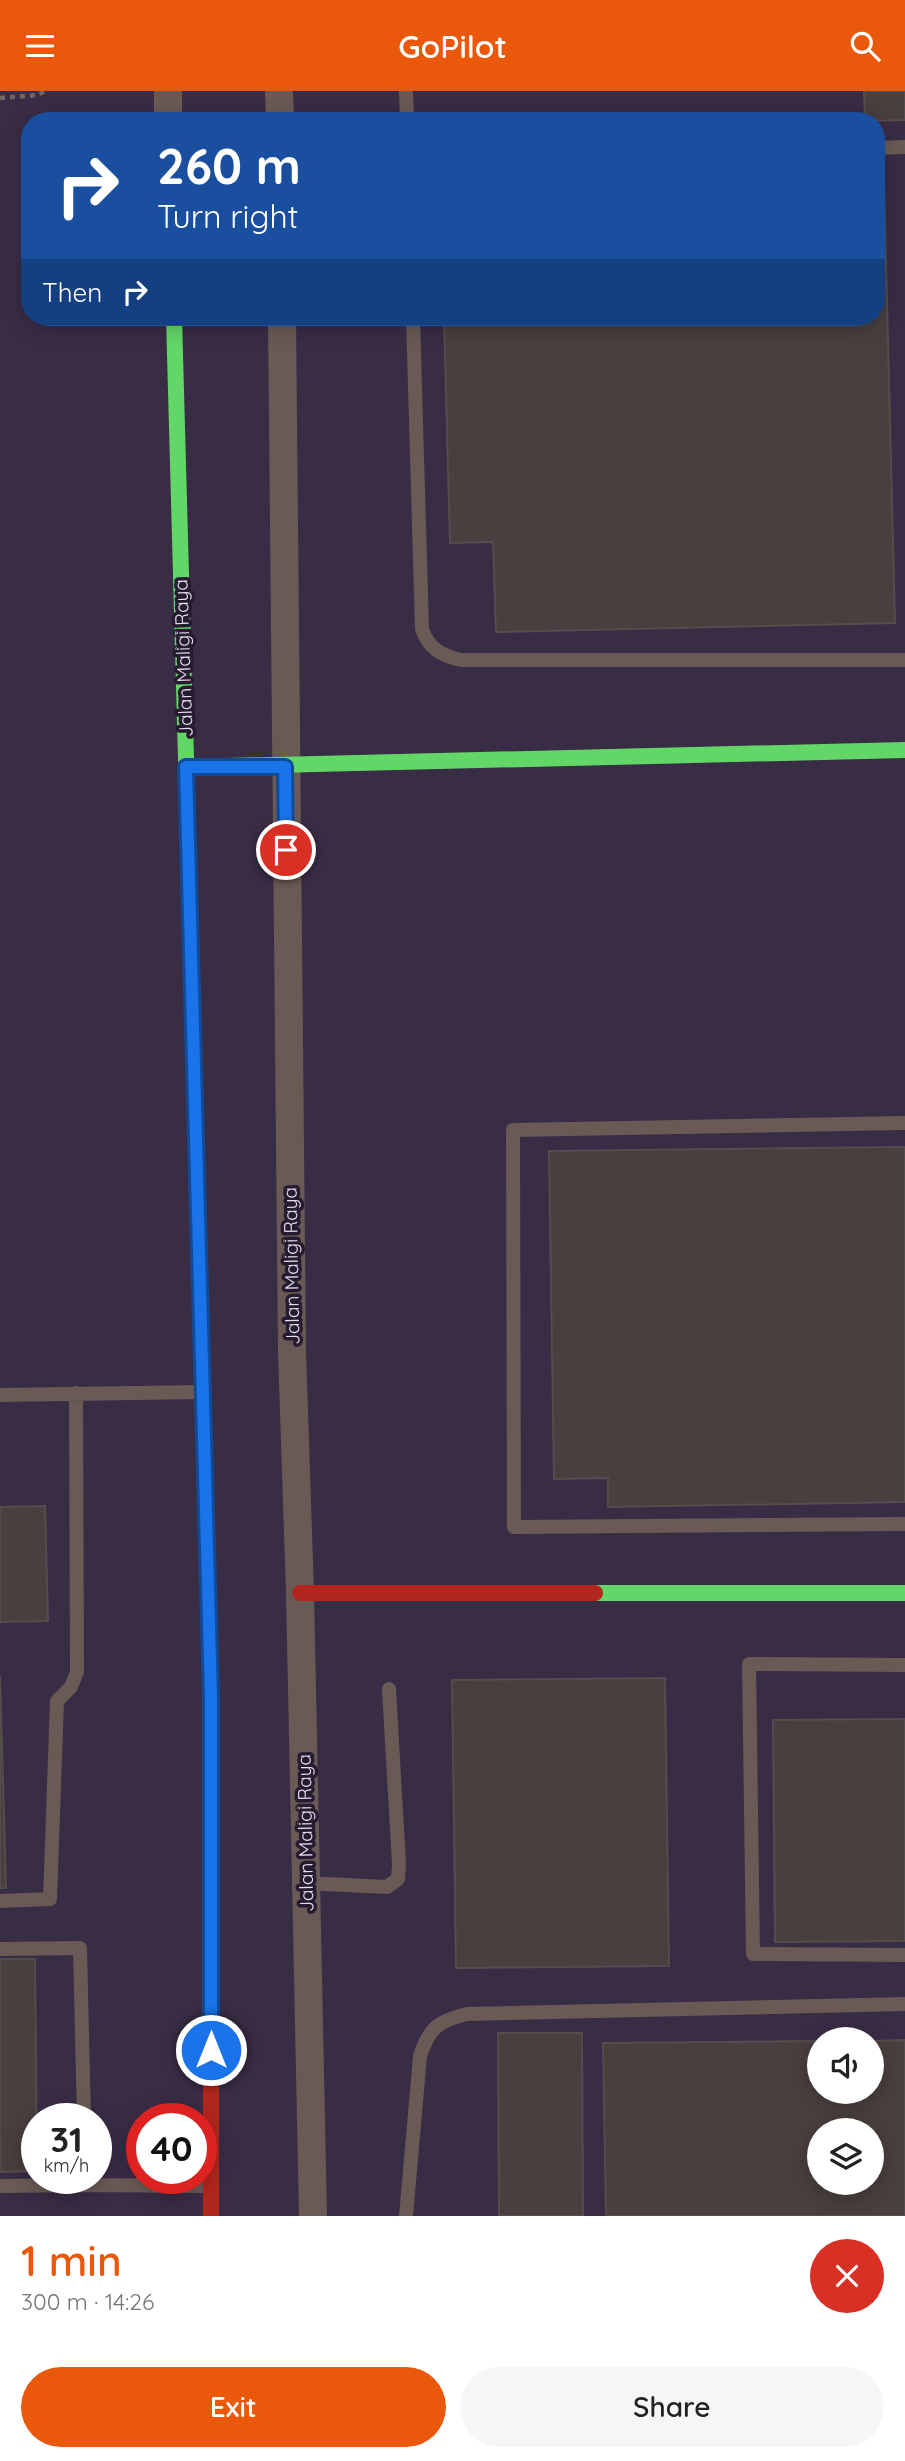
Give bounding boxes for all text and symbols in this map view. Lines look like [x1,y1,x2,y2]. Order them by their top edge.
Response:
text: GoPilot [398,26,507,66]
icon: menu [21,27,59,65]
icon: search [846,27,884,65]
text: 260 m [157,135,301,196]
icon: right [42,140,133,231]
text: Turn right [157,196,298,236]
icon: right [116,273,154,311]
text: Then [42,276,102,309]
street label: Jalan Maligi Raya [168,579,198,737]
pin [256,820,316,880]
icon: arrive [267,831,305,869]
street label: Jalan Maligi Raya [278,1187,304,1345]
street label: Jalan Maligi Raya [292,1754,318,1912]
position arrow [174,2013,248,2087]
map controls [807,2027,884,2195]
button: sound [807,2027,884,2104]
speed limit sign: 40 [126,2103,217,2194]
text: 31 [50,2117,83,2161]
button: layers [807,2118,884,2195]
text: km/h [44,2154,89,2177]
text: 1 min [21,2234,122,2287]
button: close [810,2239,884,2313]
text: 300 m · 14:26 [21,2287,154,2316]
button: Exit [21,2367,446,2447]
button: Share [460,2367,884,2447]

